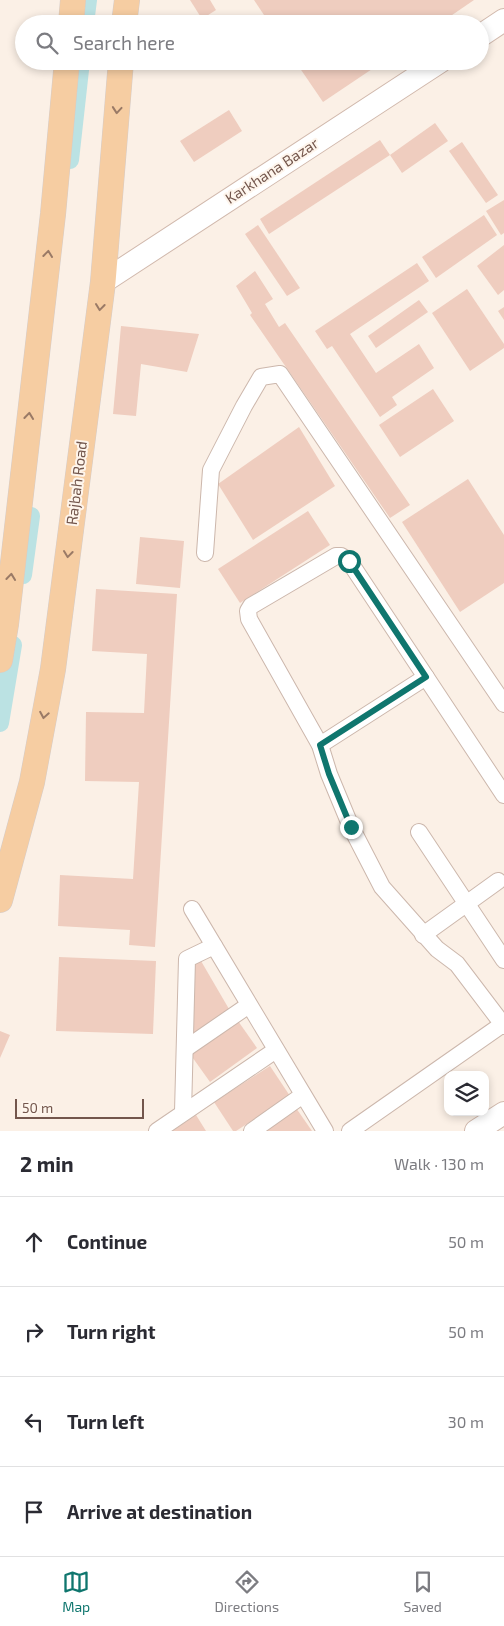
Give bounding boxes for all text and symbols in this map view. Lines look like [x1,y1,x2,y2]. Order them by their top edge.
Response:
search box [15,15,489,70]
icon: search [33,29,61,57]
text: Search here [73,31,175,54]
one-way arrow [112,106,123,114]
street label: Karkhana Bazar [222,133,321,207]
one-way arrow [42,250,53,258]
one-way arrow [95,303,106,311]
one-way arrow [23,411,34,419]
street label: Rajbah Road [62,440,91,526]
route start [338,550,361,573]
one-way arrow [63,551,74,559]
one-way arrow [5,573,16,581]
one-way arrow [40,711,50,720]
route end [340,816,363,839]
map controls [444,1071,489,1116]
button: layers [444,1071,489,1116]
scale bar [15,1096,144,1119]
text: 50 m [22,1099,53,1116]
text: 2 min [20,1151,74,1176]
text: Walk · 130 m [394,1154,484,1173]
icon: ahead [20,1228,48,1256]
text: Continue [67,1230,147,1253]
text: 50 m [448,1232,484,1251]
icon: right [20,1318,48,1346]
text: Turn right [67,1320,155,1343]
text: 50 m [448,1322,484,1341]
icon: left [20,1408,48,1436]
text: Turn left [67,1410,144,1433]
text: 30 m [448,1412,484,1431]
icon: arrive [20,1498,48,1526]
text: Arrive at destination [67,1500,252,1523]
tab: Map [62,1568,90,1615]
tab: Directions [215,1568,279,1615]
tab: Saved [403,1568,442,1615]

